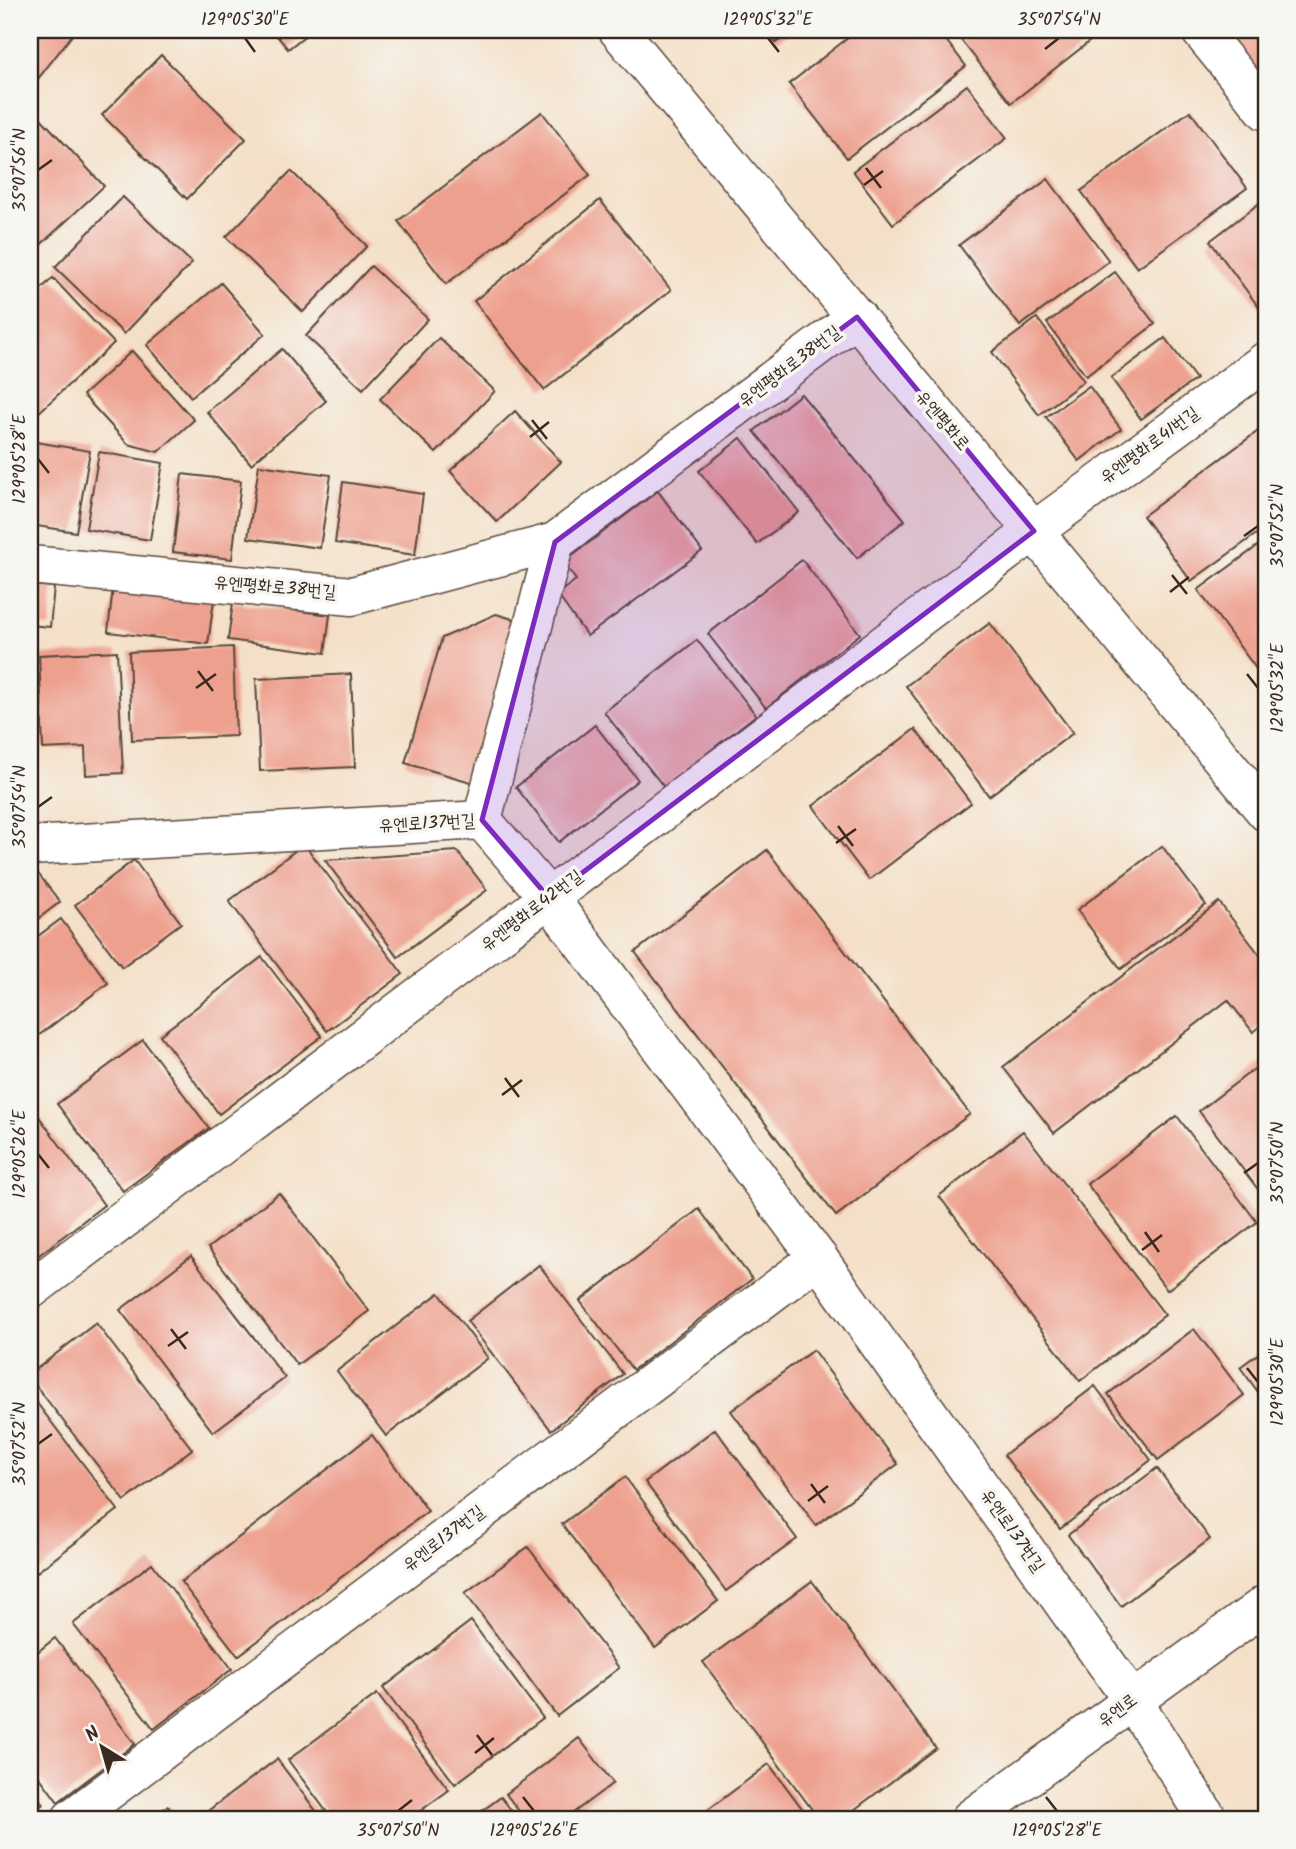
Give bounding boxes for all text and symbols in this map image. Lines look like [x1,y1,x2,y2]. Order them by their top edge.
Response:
text: 129°05'30"E [201,6,289,35]
text: 129°05'32"E [723,6,813,35]
text: 35°07'54"N [1017,6,1101,35]
text: 35°07'56"N [6,128,35,212]
street label: 유엔평화로38번길 [732,318,848,415]
street label: 유엔평화로 [908,384,976,458]
street label: 유엔평화로41번길 [1094,400,1206,492]
text: 129°05'28"E [6,414,35,504]
text: 35°07'52"N [1264,484,1293,568]
street label: 유엔평화로38번길 [213,568,338,608]
text: 129°05'32"E [1264,643,1293,733]
text: 35°07'54"N [6,765,35,849]
street label: 유엔로137번길 [378,807,477,841]
street label: 유엔평화로42번길 [475,862,590,959]
text: 129°05'26"E [6,1109,35,1199]
text: 35°07'50"N [1264,1122,1293,1204]
text: 129°05'30"E [1264,1338,1293,1426]
text: 35°07'52"N [6,1402,35,1486]
street label: 유엔로137번길 [972,1483,1052,1579]
street label: 유엔로137번길 [397,1498,492,1580]
street label: 유엔로 [1092,1686,1144,1736]
north arrow [66,1713,136,1783]
text: N [79,1719,107,1751]
text: 35°07'50"N [357,1817,439,1846]
text: 129°05'26"E [489,1817,579,1846]
text: 129°05'28"E [1012,1817,1102,1846]

